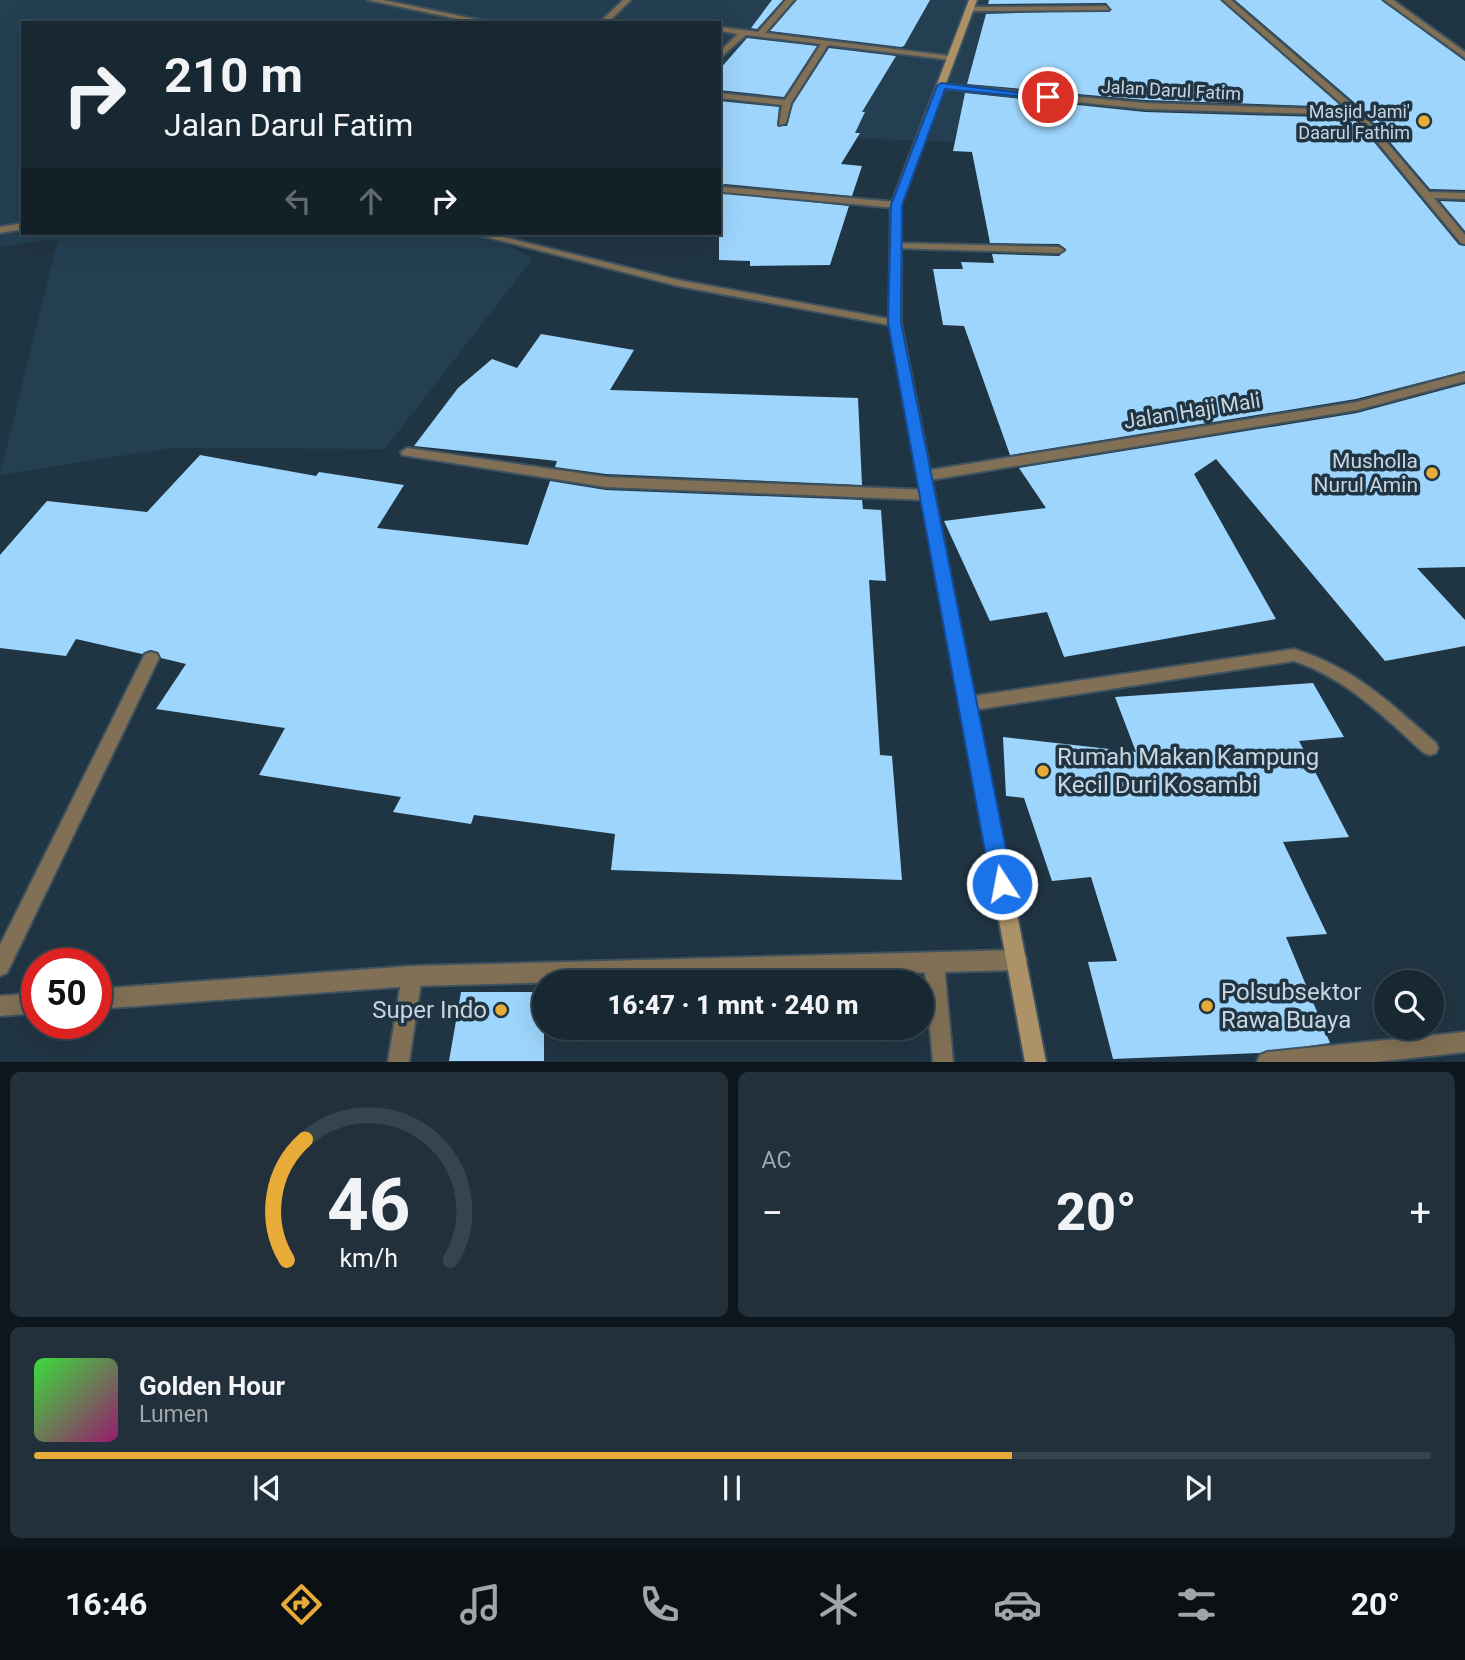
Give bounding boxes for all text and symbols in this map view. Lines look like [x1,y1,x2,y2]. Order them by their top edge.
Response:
text: 210 m [164,47,303,104]
icon: right [49,49,140,140]
pin [1018,67,1078,127]
street label: Jalan Darul Fatim [1100,76,1242,104]
icon: arrive [1029,78,1067,116]
place label: Masjid Jami' Daarul Fathim [1298,101,1410,143]
text: Jalan Darul Fatim [164,106,413,144]
marker: Masjid Jami' Daarul Fathim [1416,113,1432,129]
icon: left [279,182,317,220]
icon: ahead [352,182,390,220]
icon: right [425,182,463,220]
street label: Jalan Haji Mali [1122,388,1262,434]
place label: Musholla Nurul Amin [1314,449,1418,497]
marker: Musholla Nurul Amin [1424,465,1440,481]
place label: Rumah Makan Kampung Kecil Duri Kosambi [1057,743,1319,799]
marker: Rumah Makan Kampung Kecil Duri Kosambi [1035,763,1051,779]
position arrow [965,847,1039,921]
speed limit sign: 50 [21,948,112,1039]
map controls [1374,970,1444,1040]
button: search [1374,970,1444,1040]
place label: Polsubsektor Rawa Buaya [1221,978,1361,1034]
text: 16:47 · 1 mnt · 240 m [608,990,858,1020]
place label: Super Indo [372,996,487,1024]
marker: Polsubsektor Rawa Buaya [1199,998,1215,1014]
marker: Super Indo [493,1002,509,1018]
text: AC [762,1147,791,1174]
text: 46 [327,1163,411,1249]
text: 20° [1056,1182,1137,1243]
text: − [762,1191,783,1235]
text: + [1409,1191,1431,1235]
text: km/h [339,1244,398,1273]
text: Golden Hour [139,1371,285,1401]
text: Lumen [139,1401,209,1428]
icon: previous [248,1469,286,1507]
icon: pause [713,1469,751,1507]
icon: next [1179,1469,1217,1507]
icon: directions [277,1580,326,1629]
icon: music [456,1580,505,1629]
icon: phone [635,1580,684,1629]
icon: climate [814,1580,863,1629]
icon: car [993,1580,1042,1629]
icon: filters [1172,1580,1221,1629]
text: 16:46 [65,1585,147,1623]
text: 20° [1351,1585,1400,1623]

